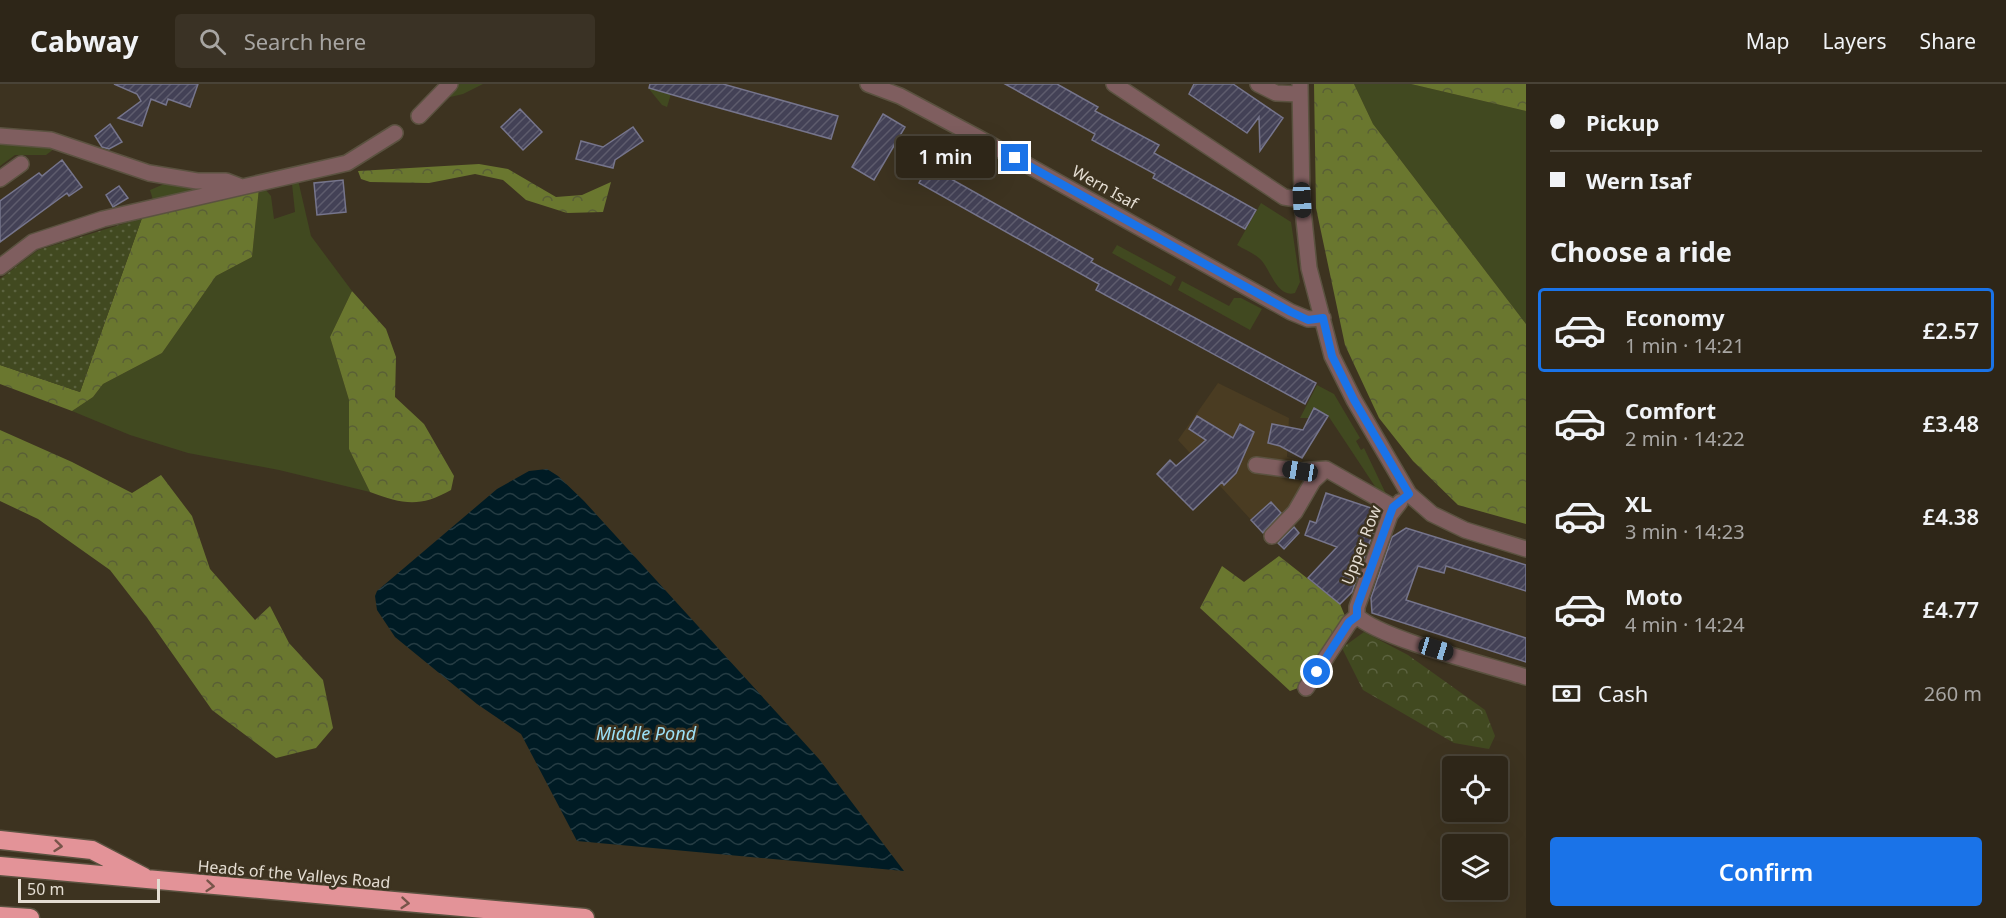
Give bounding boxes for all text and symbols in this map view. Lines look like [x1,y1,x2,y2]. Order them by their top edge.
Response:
search box [175,14,595,68]
text: Cabway [30,22,139,60]
icon: search [196,25,229,58]
text: Search here [244,26,366,56]
text: Map [1746,27,1790,55]
text: Layers [1823,27,1887,55]
text: Share [1920,27,1976,55]
text: Pickup [1586,107,1659,137]
callout: 1 min [895,137,994,179]
text: 1 min [918,143,973,170]
route end [1001,144,1028,171]
street label: Wern Isaf [1068,160,1143,215]
text: Wern Isaf [1586,165,1691,195]
car [1292,182,1312,218]
text: Choose a ride [1550,233,1732,270]
text: Economy [1625,302,1724,332]
icon: car [1553,303,1607,357]
text: £2.57 [1923,315,1979,345]
text: 1 min · 14:21 [1625,332,1745,359]
text: Comfort [1625,395,1716,425]
icon: car [1553,396,1607,450]
text: £3.48 [1923,408,1979,438]
text: 2 min · 14:22 [1625,425,1745,452]
car [1281,459,1319,483]
text: XL [1625,488,1652,518]
icon: car [1553,489,1607,543]
text: £4.38 [1923,501,1979,531]
street label: Upper Row [1336,502,1386,588]
text: 3 min · 14:23 [1625,518,1745,545]
text: Moto [1625,581,1683,611]
icon: car [1553,582,1607,636]
text: £4.77 [1923,594,1979,624]
text: 4 min · 14:24 [1625,611,1745,638]
car [1416,635,1456,663]
route start [1303,658,1330,685]
icon: cash [1550,677,1583,710]
text: Cash [1598,678,1648,708]
text: 260 m [1924,680,1982,707]
water label: Middle Pond [596,721,697,745]
map controls [1442,756,1508,900]
button: locate [1442,756,1508,822]
button: layers [1442,834,1508,900]
button: Confirm [1550,837,1982,906]
one-way arrow [54,840,63,852]
street label: Heads of the Valleys Road [197,855,391,893]
scale bar [18,876,160,904]
text: 50 m [27,878,64,900]
one-way arrow [206,879,215,892]
one-way arrow [400,896,409,909]

